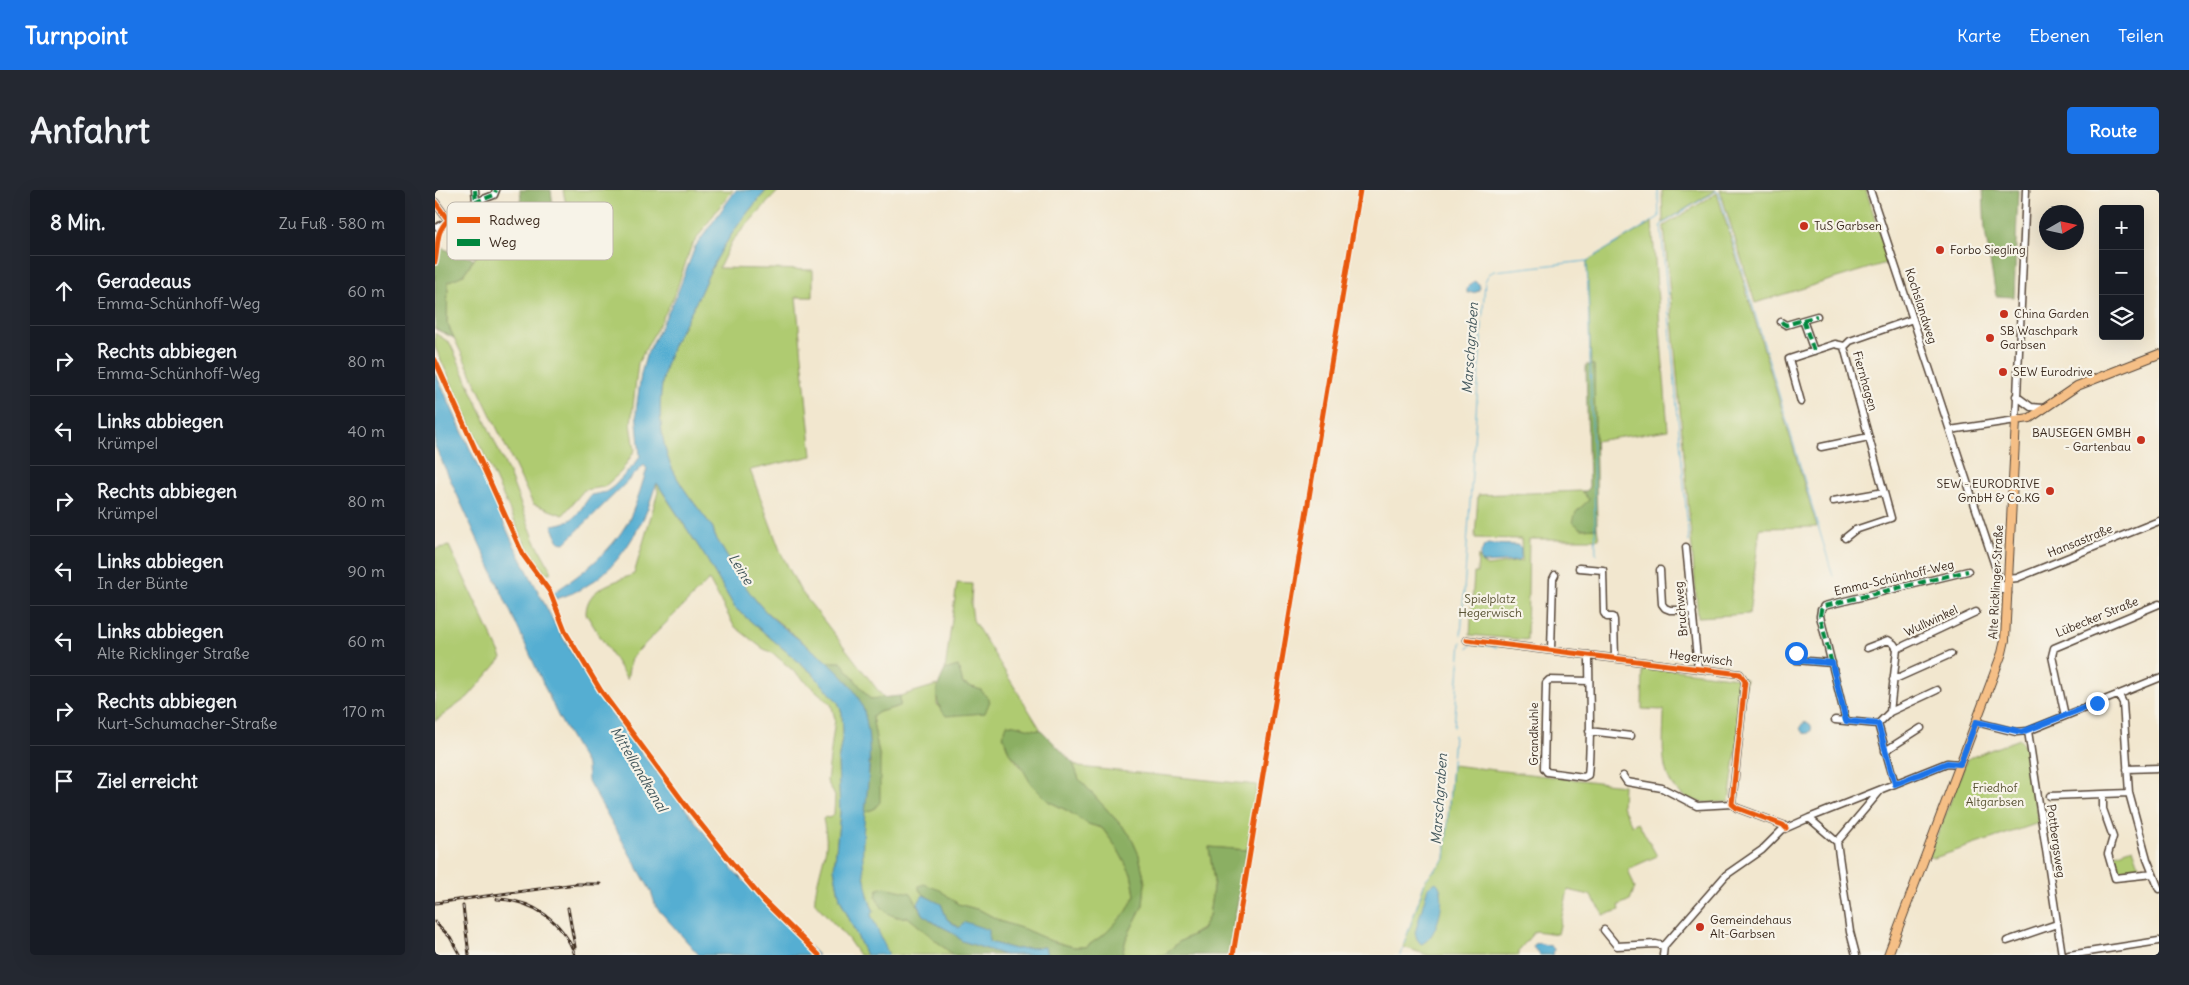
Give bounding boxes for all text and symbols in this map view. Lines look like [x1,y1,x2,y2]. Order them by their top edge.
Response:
text: Turnpoint [25,20,128,50]
text: Karte [1957,24,2001,47]
text: Ebenen [2029,24,2090,47]
text: Teilen [2118,24,2164,47]
button: Route [2067,107,2159,154]
text: Anfahrt [30,108,150,152]
legend [447,202,613,260]
north arrow [2039,205,2084,250]
map controls [2099,205,2144,340]
button: + [2099,205,2144,250]
text: 8 Min. [50,209,105,236]
text: Radweg [489,211,540,229]
text: Zu Fuß · 580 m [279,213,385,233]
place label: TuS Garbsen [1814,218,1882,233]
marker: TuS Garbsen [1798,220,1810,232]
text: Weg [489,233,517,251]
place label: Forbo Siegling [1950,242,2026,257]
marker: Forbo Siegling [1934,244,1946,256]
button: − [2099,250,2144,295]
street label: Kochslandweg [1902,266,1941,346]
text: Geradeaus [97,269,191,293]
icon: ahead [50,277,78,305]
text: 60 m [347,281,385,301]
text: Emma-Schünhoff-Weg [97,293,261,313]
button: layers [2099,295,2144,340]
water label: Marschgraben [1458,301,1482,394]
place label: China Garden [2014,306,2089,321]
marker: China Garden [1998,308,2010,320]
place label: SB Waschpark Garbsen [2000,323,2078,352]
marker: SB Waschpark Garbsen [1984,332,1996,344]
text: Rechts abbiegen [97,339,237,363]
icon: right [50,347,78,375]
street label: Fiernhagen [1850,349,1881,413]
text: 80 m [347,351,385,371]
text: Emma-Schünhoff-Weg [97,363,261,383]
place label: SEW Eurodrive [2013,364,2093,379]
marker: SEW Eurodrive [1997,366,2009,378]
text: Links abbiegen [97,409,224,433]
icon: left [50,417,78,445]
text: 40 m [347,421,385,441]
place label: BAUSEGEN GMBH - Gartenbau [2032,425,2131,454]
text: Krümpel [97,433,158,453]
marker: BAUSEGEN GMBH - Gartenbau [2135,434,2147,446]
place label: SEW - EURODRIVE GmbH & Co.KG [1936,476,2040,505]
text: Rechts abbiegen [97,479,237,503]
marker: SEW - EURODRIVE GmbH & Co.KG [2044,485,2056,497]
icon: right [50,487,78,515]
text: 80 m [347,491,385,511]
text: Krümpel [97,503,158,523]
street label: Hansastraße [2045,521,2115,560]
street label: Alte Ricklinger Straße [1985,524,2006,640]
text: Links abbiegen [97,549,224,573]
water label: Leine [724,550,758,589]
street label: Emma-Schünhoff-Weg [1832,556,1955,599]
icon: left [50,557,78,585]
text: 90 m [347,561,385,581]
text: In der Bünte [97,573,188,593]
street label: Bruchweg [1671,581,1690,637]
park label: Spielplatz Hegerwisch [1458,591,1522,620]
street label: Lübecker Straße [2053,593,2140,640]
street label: Wullwinkel [1902,602,1960,639]
text: Links abbiegen [97,619,224,643]
icon: left [50,627,78,655]
text: 60 m [347,631,385,651]
route start [1785,642,1808,665]
text: Alte Ricklinger Straße [97,643,250,663]
street label: Hegerwisch [1669,646,1734,669]
text: Rechts abbiegen [97,689,237,713]
route end [2086,692,2109,715]
icon: right [50,697,78,725]
text: 170 m [342,701,385,721]
street label: Grandkuhle [1526,702,1541,766]
text: Kurt-Schumacher-Straße [97,713,277,733]
water label: Mittellandkanal [607,723,672,816]
water label: Marschgraben [1427,752,1451,845]
icon: arrive [50,767,78,795]
text: Ziel erreicht [97,769,198,793]
park label: Friedhof Altgarbsen [1966,780,2024,809]
street label: Pottbergsweg [2044,803,2069,879]
place label: Gemeindehaus Alt-Garbsen [1710,912,1791,941]
marker: Gemeindehaus Alt-Garbsen [1694,921,1706,933]

